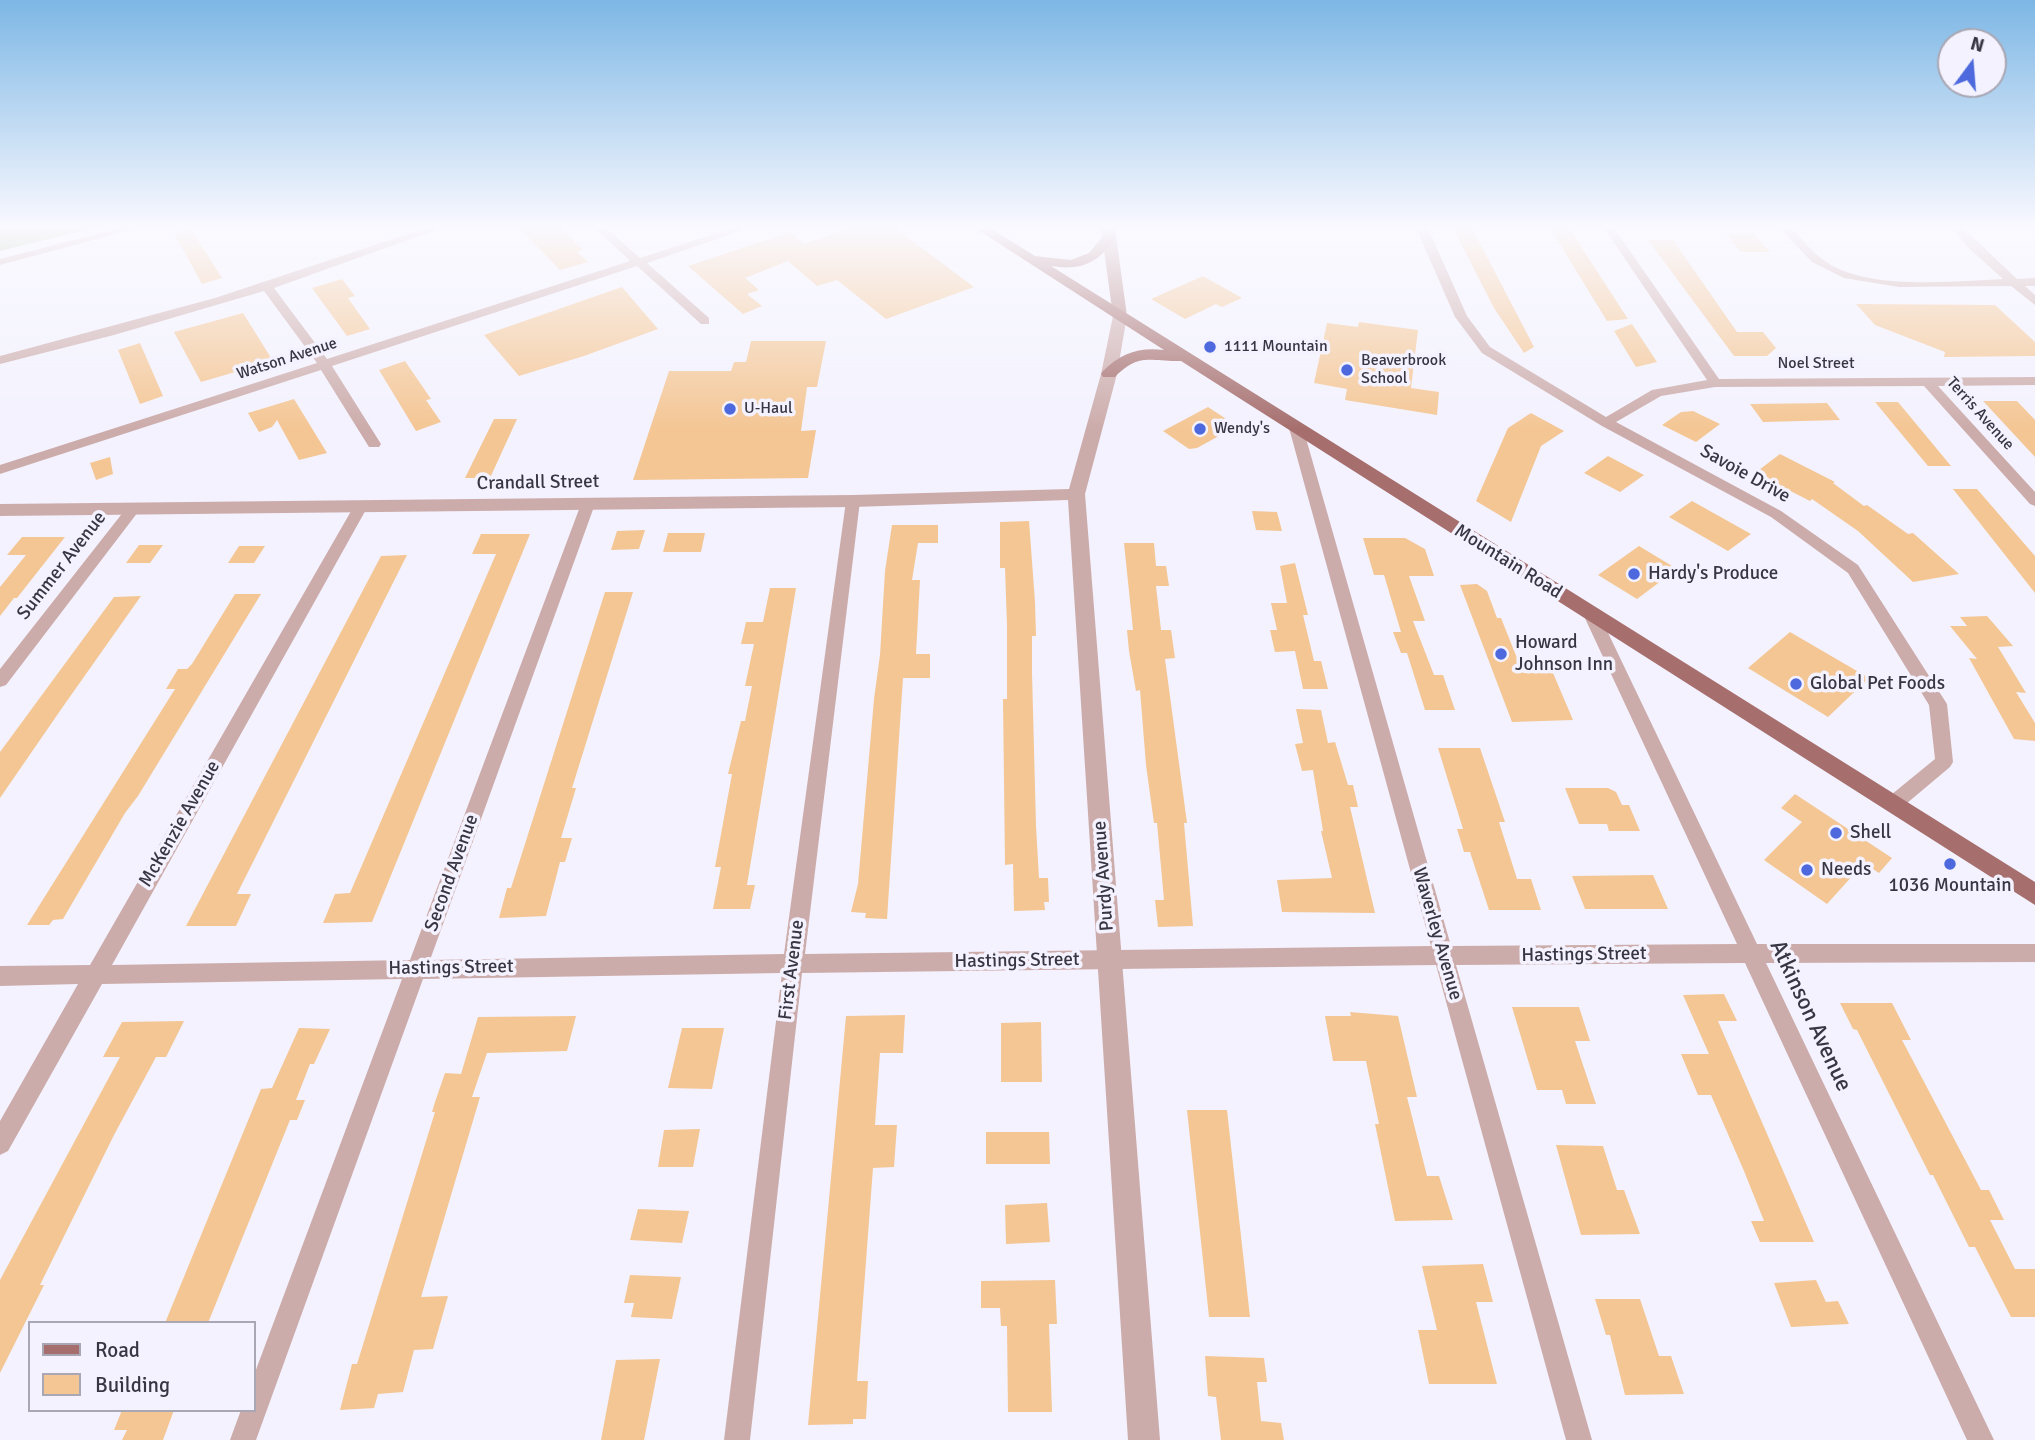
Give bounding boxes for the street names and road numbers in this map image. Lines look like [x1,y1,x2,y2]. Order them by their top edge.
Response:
street label: Watson Avenue [234,334,340,384]
street label: Noel Street [1777,354,1855,374]
street label: Terris Avenue [1942,374,2018,454]
street label: Savoie Drive [1696,440,1794,508]
street label: Crandall Street [476,471,600,495]
street label: Summer Avenue [13,507,111,625]
street label: Mountain Road [1450,520,1566,604]
street label: McKenzie Avenue [135,757,225,891]
street label: Second Avenue [420,811,484,935]
street label: Purdy Avenue [1089,820,1119,932]
street label: Waverley Avenue [1407,865,1467,1003]
street label: First Avenue [775,919,809,1021]
street label: Atkinson Avenue [1763,936,1857,1096]
street label: Hastings Street [1521,943,1647,967]
street label: Hastings Street [954,949,1080,973]
street label: Hastings Street [388,956,514,980]

